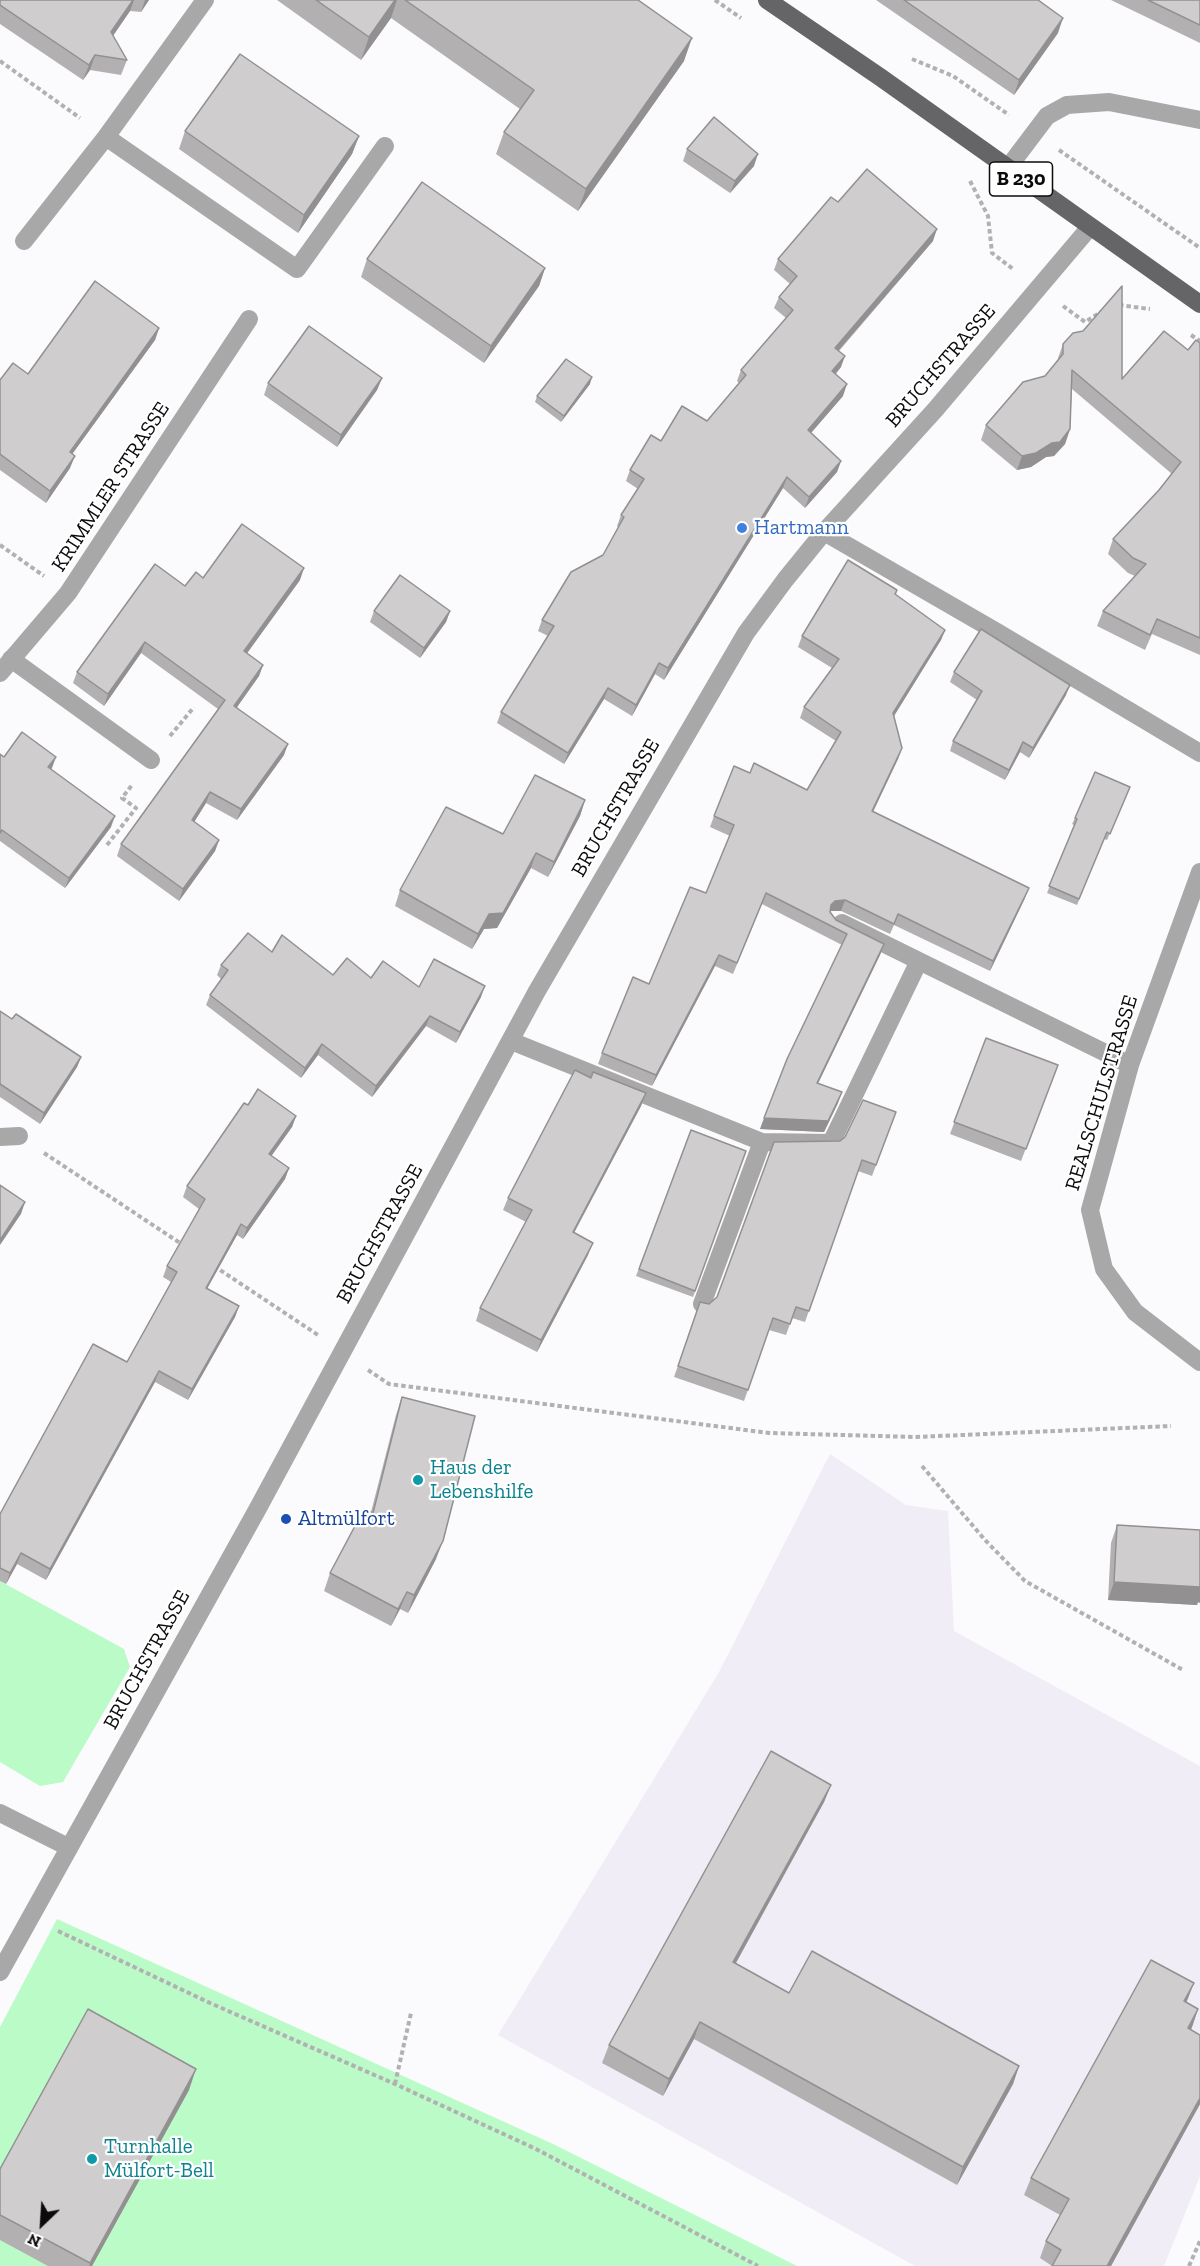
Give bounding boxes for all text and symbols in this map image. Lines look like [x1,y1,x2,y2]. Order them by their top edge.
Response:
road number: B 230 [990,162,1052,196]
street label: BRUCHSTRASSE [881,299,1001,433]
street label: KRIMMLER STRASSE [47,397,175,577]
place label: Hartmann [754,515,849,541]
marker: Hartmann [735,521,749,535]
street label: BRUCHSTRASSE [566,734,666,882]
street label: REALSCHULSTRASSE [1060,992,1144,1194]
street label: BRUCHSTRASSE [331,1160,429,1308]
place label: Haus der Lebenshilfe [430,1455,533,1505]
marker: Haus der Lebenshilfe [411,1473,425,1487]
place label: Altmülfort [298,1506,394,1532]
marker: Altmülfort [279,1512,293,1526]
street label: BRUCHSTRASSE [98,1586,196,1734]
place label: Turnhalle Mülfort-Bell [104,2134,214,2184]
marker: Turnhalle Mülfort-Bell [85,2152,99,2166]
north arrow [12,2194,72,2254]
text: N [25,2230,44,2252]

